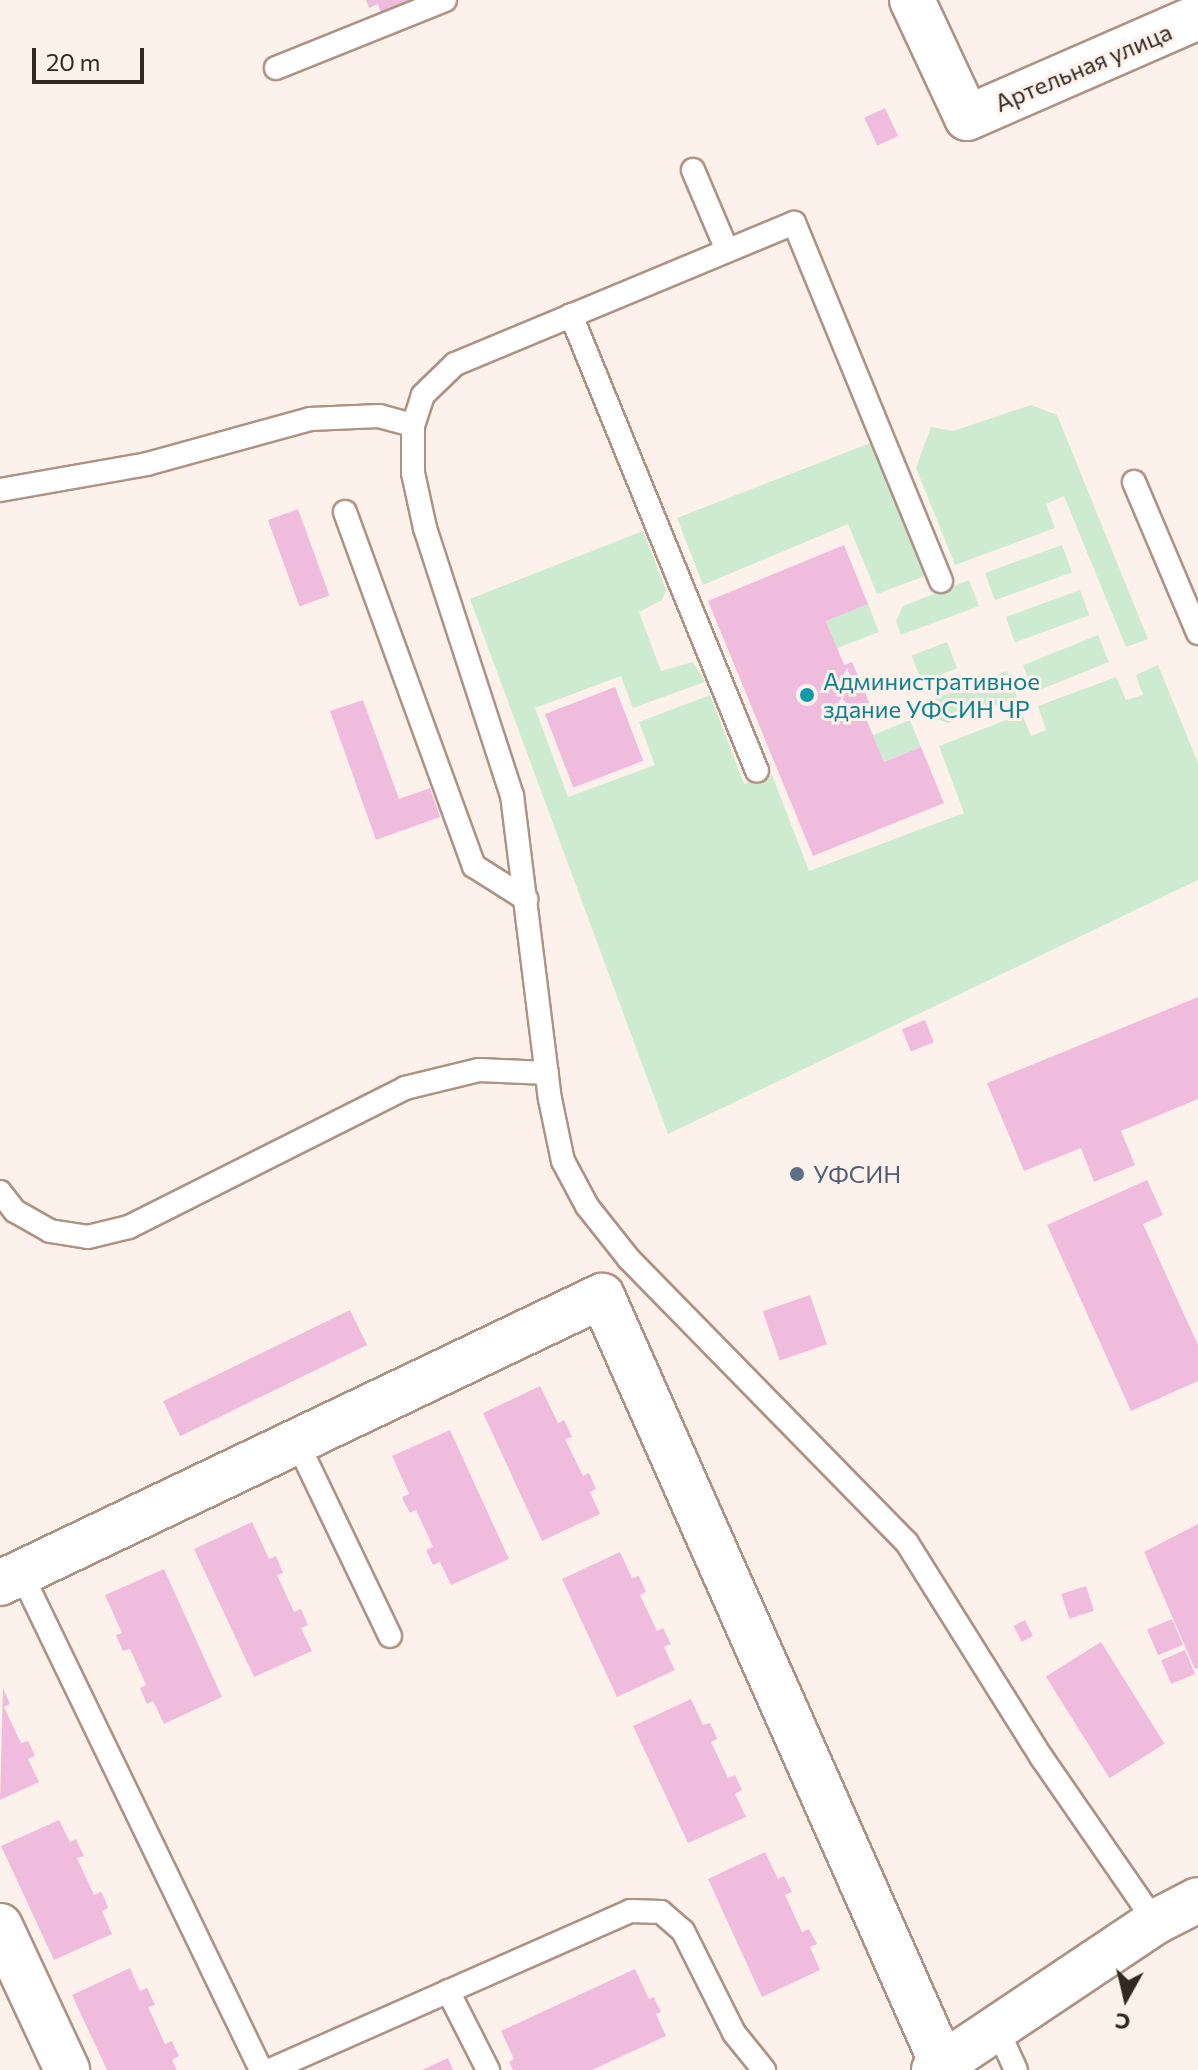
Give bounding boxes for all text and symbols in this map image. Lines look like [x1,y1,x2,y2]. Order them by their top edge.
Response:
street label: Артельная улица [990,17,1176,117]
scale bar [36,32,148,82]
text: 20 m [46,47,100,76]
place label: Административное здание УФСИН ЧР [823,667,1040,723]
marker: Административное здание УФСИН ЧР [798,686,816,704]
place label: УФСИН [813,1160,901,1188]
marker: УФСИН [788,1165,806,1183]
north arrow [1086,1958,1166,2038]
text: С [1113,2008,1132,2037]

